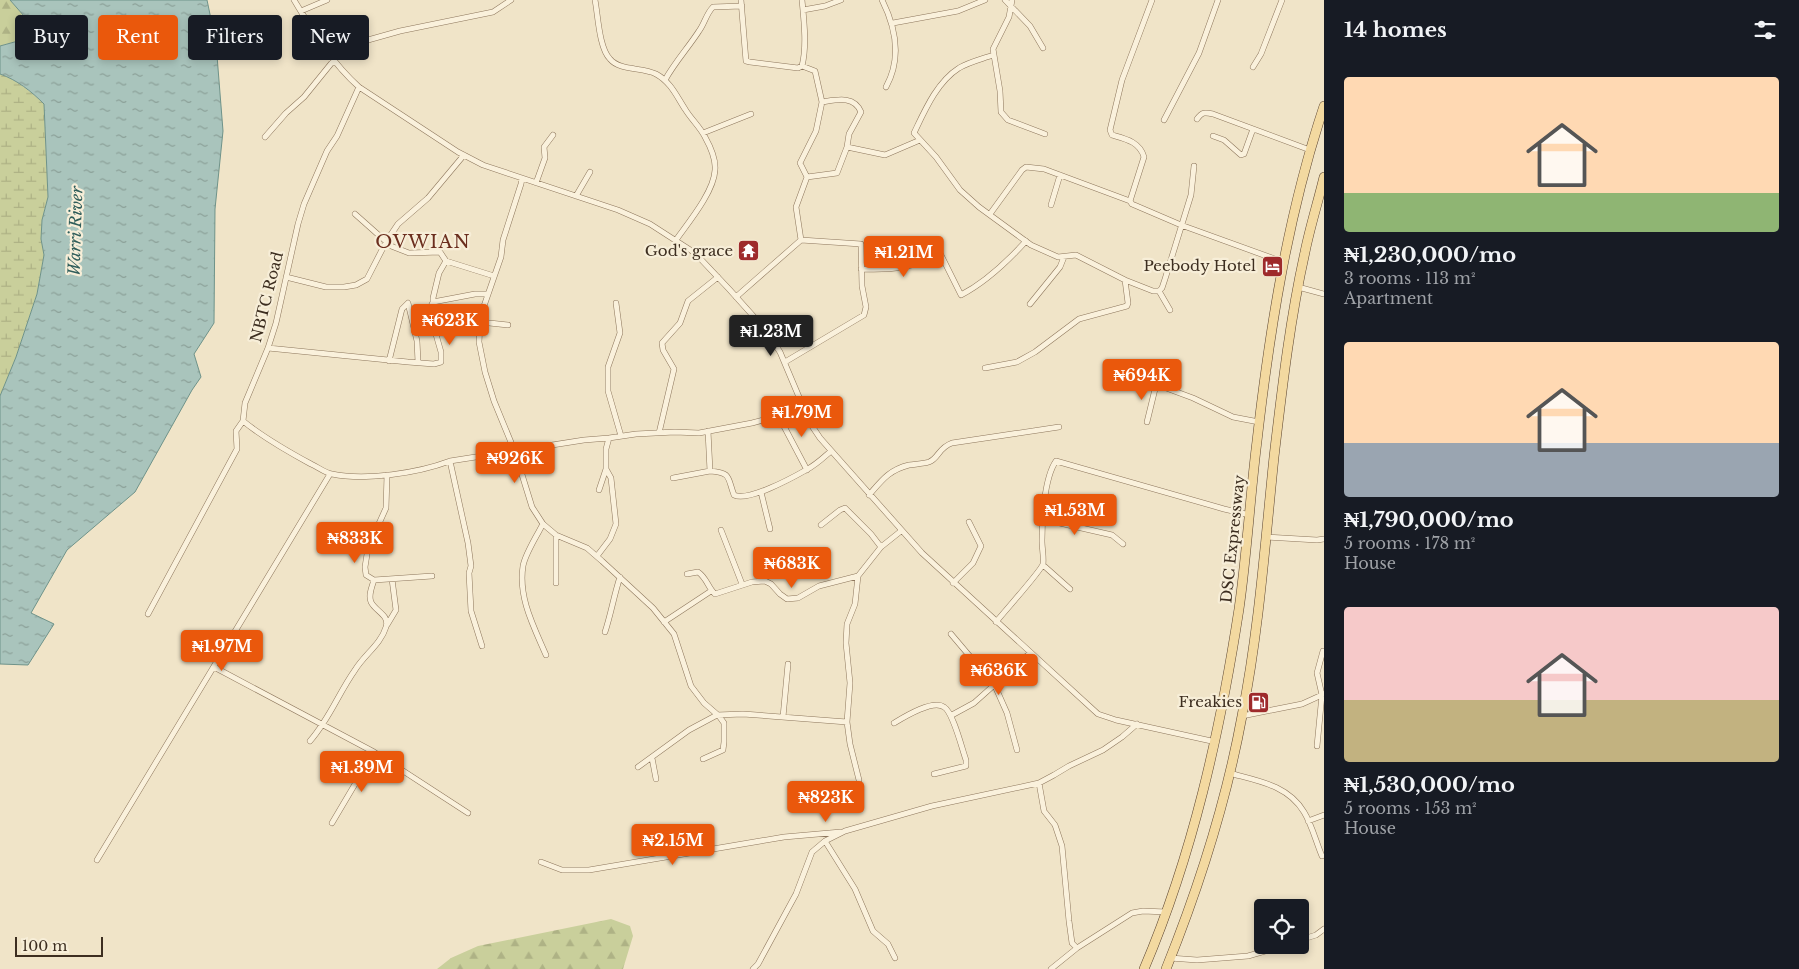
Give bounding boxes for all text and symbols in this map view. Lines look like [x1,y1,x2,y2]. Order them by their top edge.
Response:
chip: Buy [15,15,88,60]
chip: Rent [98,15,178,60]
chip: Filters [188,15,282,60]
chip: New [292,15,369,60]
icon: filters [1751,16,1779,44]
text: 14 homes [1344,17,1447,43]
icon: home [1517,110,1607,200]
water label: Warri River [63,185,87,276]
district label: OVWIAN [375,231,471,253]
pin: ₦1.21M [863,236,945,278]
temple icon: God's grace [737,239,761,263]
place label: God's grace [645,241,733,260]
text: ₦1.21M [875,242,933,262]
text: ₦1,230,000/mo [1344,242,1516,268]
street label: NBTC Road [246,249,287,344]
hotel icon: Peebody Hotel [1260,254,1284,278]
place label: Peebody Hotel [1143,256,1256,275]
text: 3 rooms · 113 m² [1344,268,1475,288]
text: Apartment [1344,288,1433,308]
pin: ₦623K [415,304,485,346]
text: ₦623K [422,310,478,330]
pin: ₦1.23M [730,314,812,357]
text: ₦1.23M [740,321,802,341]
pin: ₦694K [1107,358,1177,401]
text: ₦694K [1114,365,1170,385]
icon: home [1517,375,1607,465]
pin: ₦1.79M [761,396,843,438]
text: ₦1.79M [772,402,832,422]
pin: ₦926K [480,442,550,484]
text: ₦926K [487,448,543,468]
street label: DSC Expressway [1216,473,1249,604]
pin: ₦1.53M [1034,494,1116,536]
text: ₦1.53M [1045,500,1105,520]
text: ₦1,790,000/mo [1344,507,1514,533]
pin: ₦833K [320,522,390,564]
text: ₦833K [327,528,383,548]
text: 5 rooms · 178 m² [1344,533,1475,553]
pin: ₦683K [757,546,827,589]
text: ₦683K [764,553,820,573]
text: House [1344,553,1396,573]
pin: ₦1.97M [181,630,263,672]
text: ₦1.97M [192,636,252,656]
icon: home [1517,640,1607,730]
pin: ₦636K [964,654,1034,696]
text: ₦636K [971,660,1027,680]
fuel station icon: Freakies [1246,690,1270,714]
place label: Freakies [1178,692,1242,711]
pin: ₦1.39M [321,750,403,793]
text: ₦1.39M [331,757,393,777]
text: ₦1,530,000/mo [1344,772,1515,798]
pin: ₦823K [791,780,861,823]
text: ₦823K [798,787,854,807]
text: 5 rooms · 153 m² [1344,798,1477,818]
text: House [1344,818,1396,838]
pin: ₦2.15M [632,824,714,866]
text: ₦2.15M [643,830,703,850]
map controls [1254,899,1309,954]
button: locate [1254,899,1309,954]
scale bar [15,934,102,957]
text: 100 m [22,937,67,955]

